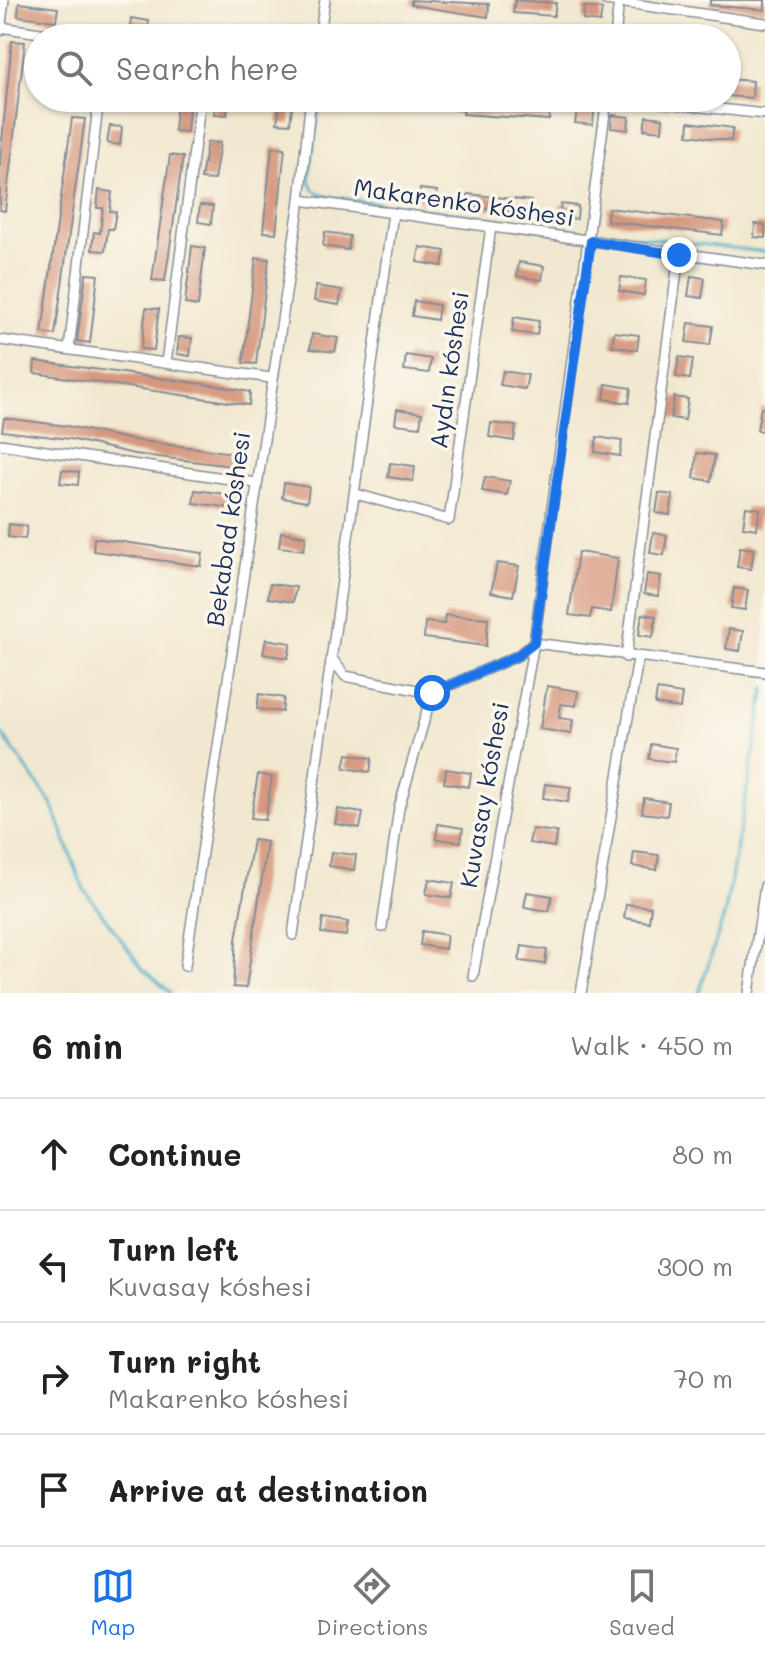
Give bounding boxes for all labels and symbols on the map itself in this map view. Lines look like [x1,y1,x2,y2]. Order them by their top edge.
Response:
street label: Makarenko kóshesi [352,171,577,232]
route end [661,237,697,273]
street label: Aydın kóshesi [422,289,475,451]
street label: Bekabad kóshesi [198,429,257,628]
route start [414,675,450,711]
street label: Kuvasay kóshesi [452,699,515,890]

